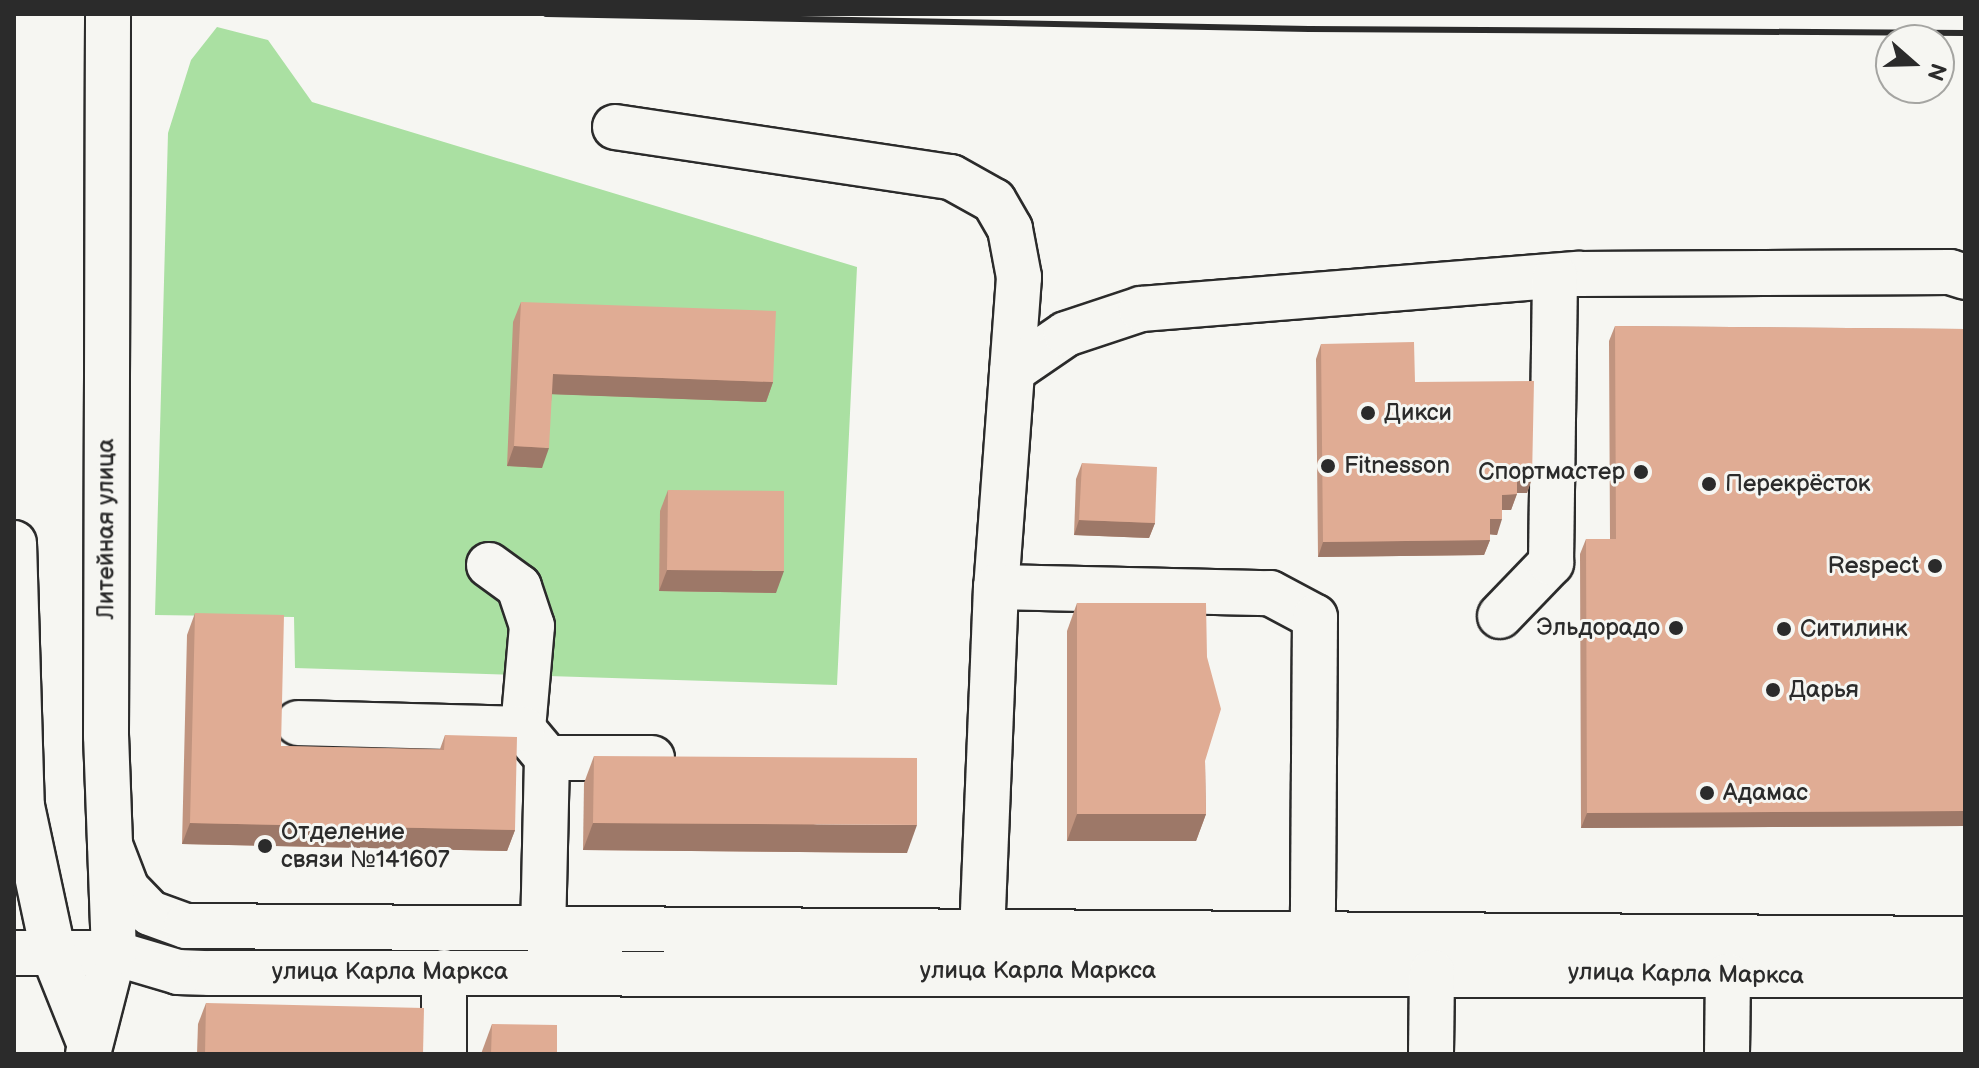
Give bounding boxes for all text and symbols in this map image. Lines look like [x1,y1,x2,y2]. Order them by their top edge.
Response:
north arrow [1875,24,1955,104]
text: N [1921,59,1952,84]
place label: Дикси [1384,399,1452,427]
marker: Дикси [1359,404,1377,422]
street label: Литейная улица [92,439,120,619]
place label: Fitnesson [1344,452,1450,480]
marker: Fitnesson [1319,457,1337,475]
place label: Спортмастер [1478,458,1625,486]
marker: Спортмастер [1632,463,1650,481]
place label: Перекрёсток [1725,470,1871,498]
marker: Перекрёсток [1700,475,1718,493]
place label: Respect [1828,552,1919,580]
marker: Respect [1926,557,1944,575]
place label: Эльдорадо [1536,614,1660,642]
place label: Ситилинк [1800,615,1908,643]
marker: Эльдорадо [1667,619,1685,637]
marker: Ситилинк [1775,620,1793,638]
place label: Дарья [1789,676,1859,704]
marker: Дарья [1764,681,1782,699]
place label: Адамас [1723,779,1808,807]
marker: Адамас [1698,784,1716,802]
place label: Отделение связи №141607 [281,818,450,874]
marker: Отделение связи №141607 [256,837,274,855]
street label: улица Карла Маркса [920,957,1156,985]
street label: улица Карла Маркса [272,958,508,986]
street label: улица Карла Маркса [1568,958,1804,990]

